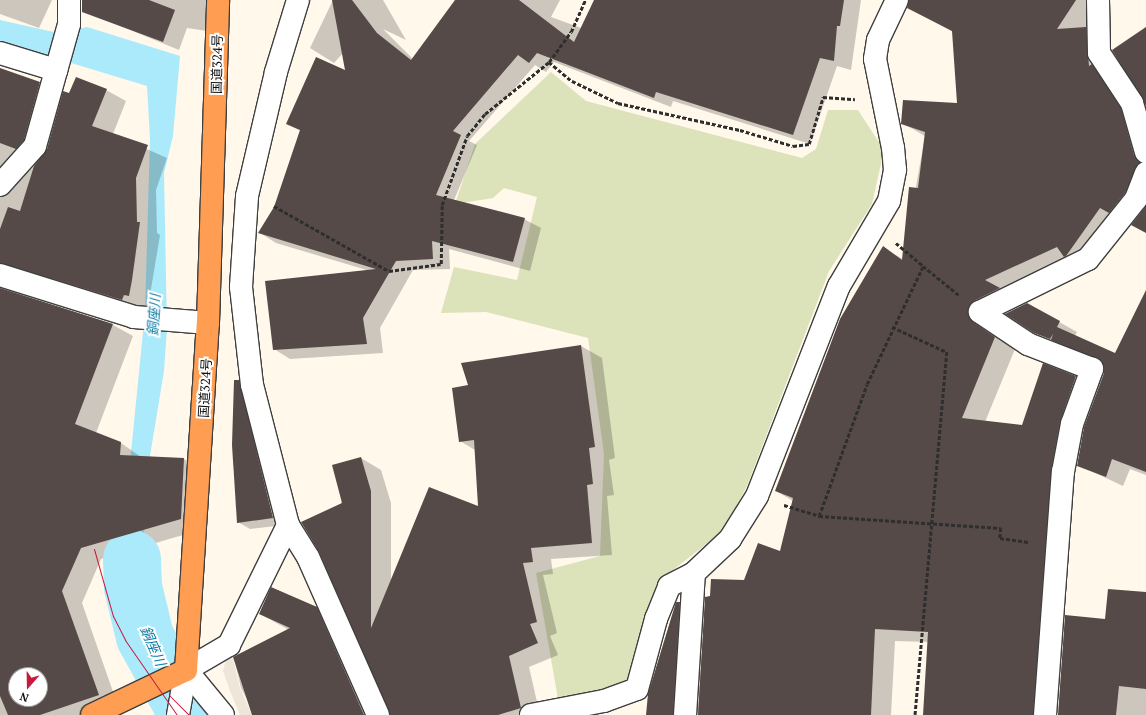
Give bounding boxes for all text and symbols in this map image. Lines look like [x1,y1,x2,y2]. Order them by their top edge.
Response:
street label: 国道324号 [209,34,225,94]
water label: 銅座川 [144,293,164,337]
street label: 国道324号 [196,358,214,418]
water label: 銅座川 [137,623,169,669]
north arrow [8,667,48,707]
text: N [18,689,31,705]

